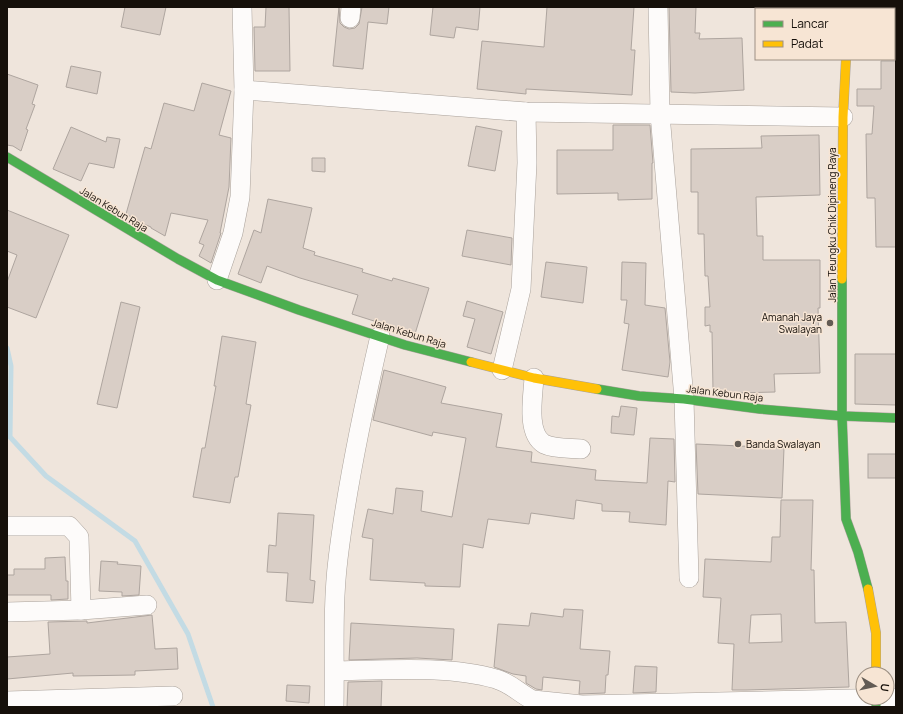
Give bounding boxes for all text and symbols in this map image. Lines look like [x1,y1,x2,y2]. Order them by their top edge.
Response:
legend [755,8,895,60]
text: Lancar [791,15,829,32]
text: Padat [791,35,823,52]
street label: Jalan Teungku Chik Dipineng Raya [825,147,839,303]
street label: Jalan Kebun Raja [77,183,151,235]
place label: Amanah Jaya Swalayan [762,310,822,336]
street label: Jalan Kebun Raja [370,315,448,351]
marker: Amanah Jaya Swalayan [825,318,835,328]
street label: Jalan Kebun Raja [686,381,764,405]
place label: Banda Swalayan [746,437,820,451]
marker: Banda Swalayan [733,439,743,449]
north arrow [855,666,895,706]
text: U [877,683,893,693]

